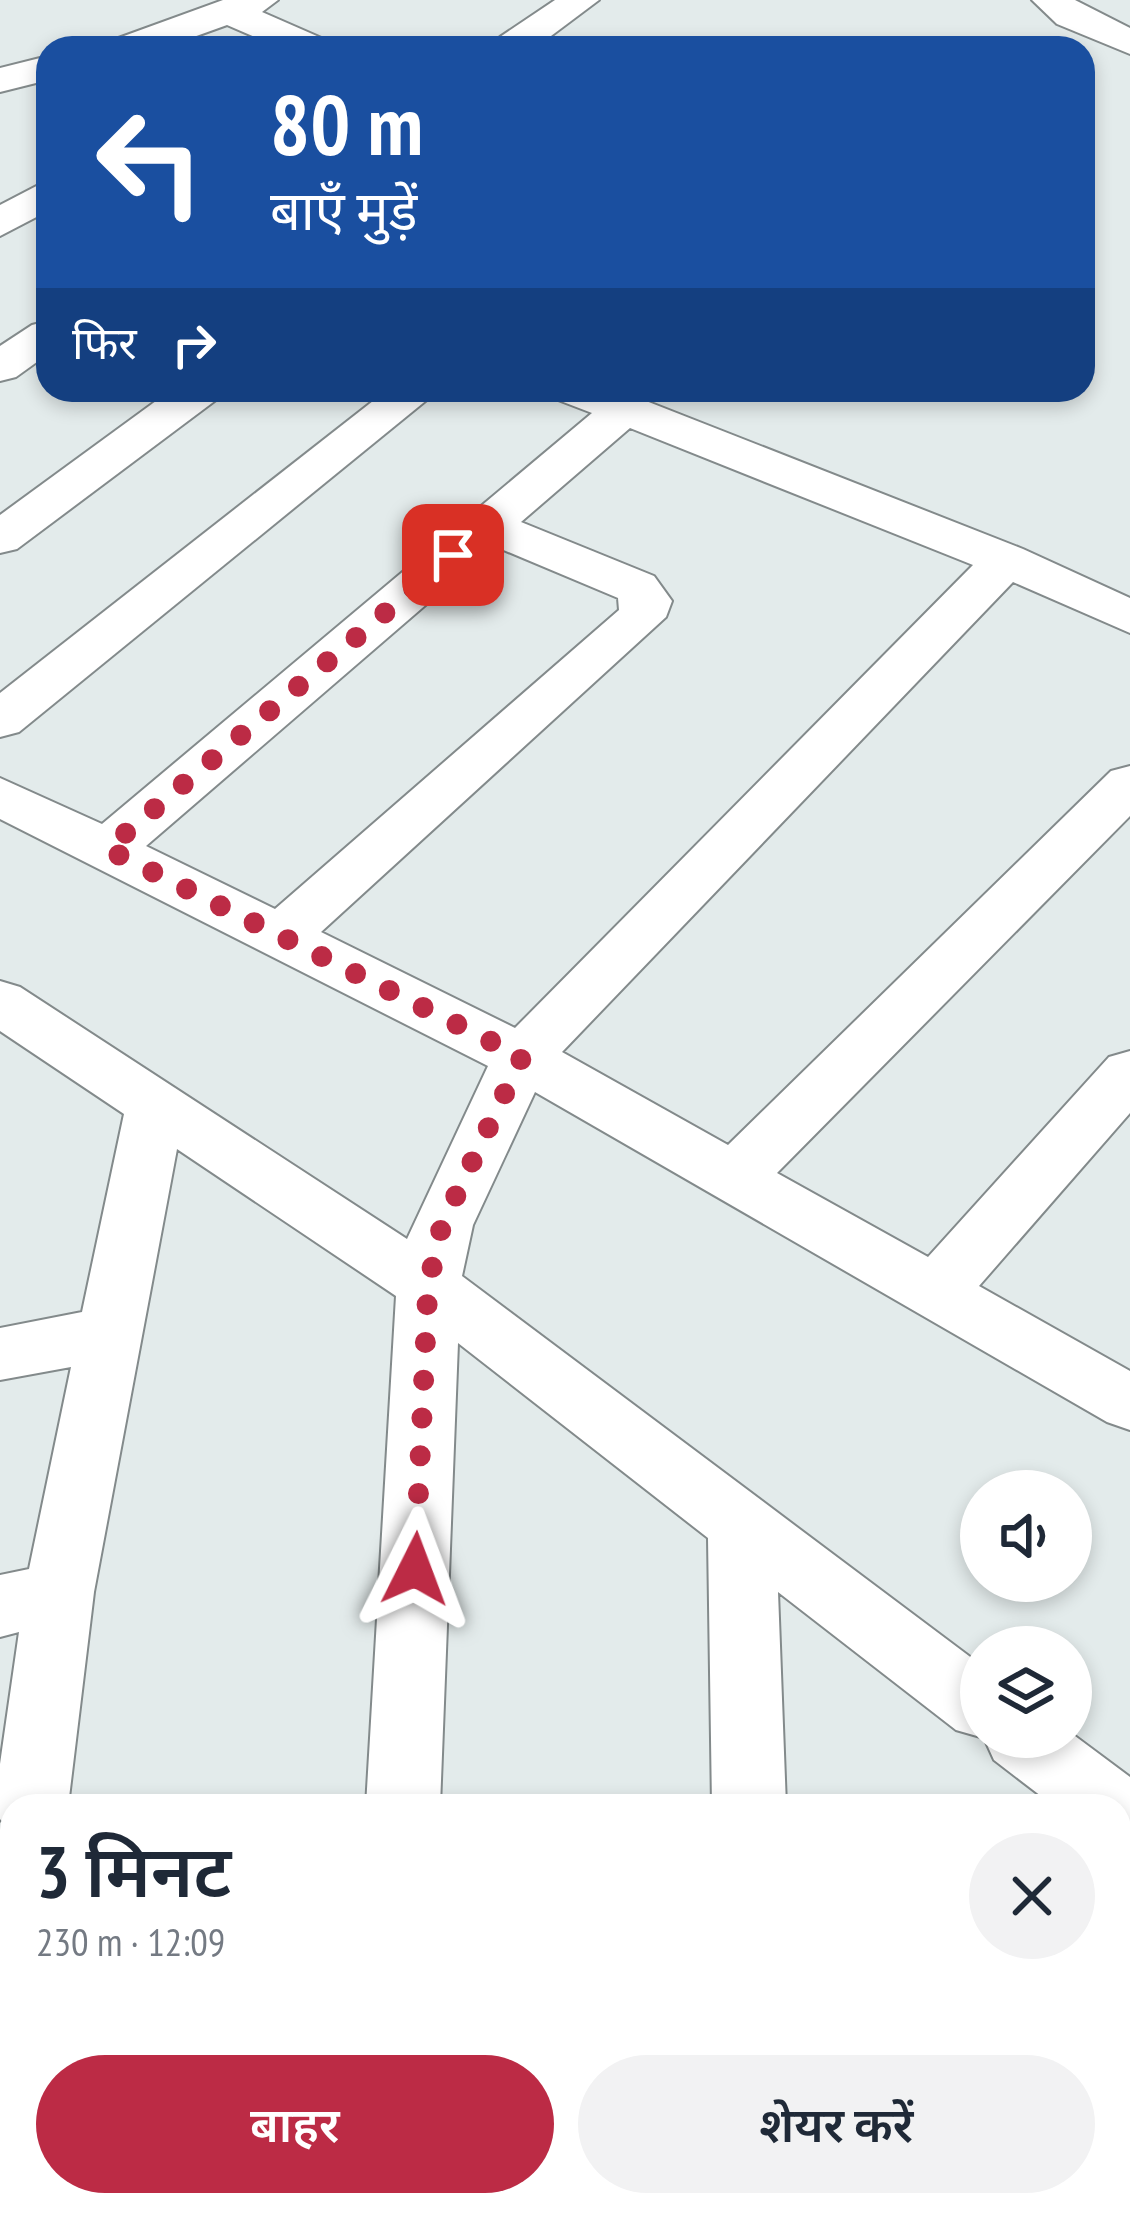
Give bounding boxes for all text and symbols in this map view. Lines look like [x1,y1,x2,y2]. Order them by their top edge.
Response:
text: 80 m [270,69,423,178]
icon: left [72,84,228,240]
text: बाएँ मुड़ें [270,175,417,245]
icon: right [161,312,227,378]
text: फिर [72,313,137,371]
pin [402,504,504,606]
icon: arrive [420,522,486,588]
map controls [960,1470,1092,1758]
button: sound [960,1470,1092,1602]
position arrow [352,1506,478,1632]
button: layers [960,1626,1092,1758]
text: 3 मिनट [36,1824,231,1917]
button: close [969,1833,1095,1959]
text: 230 m · 12:09 [36,1916,225,1967]
button: बाहर [36,2055,554,2193]
button: शेयर करें [578,2055,1095,2193]

